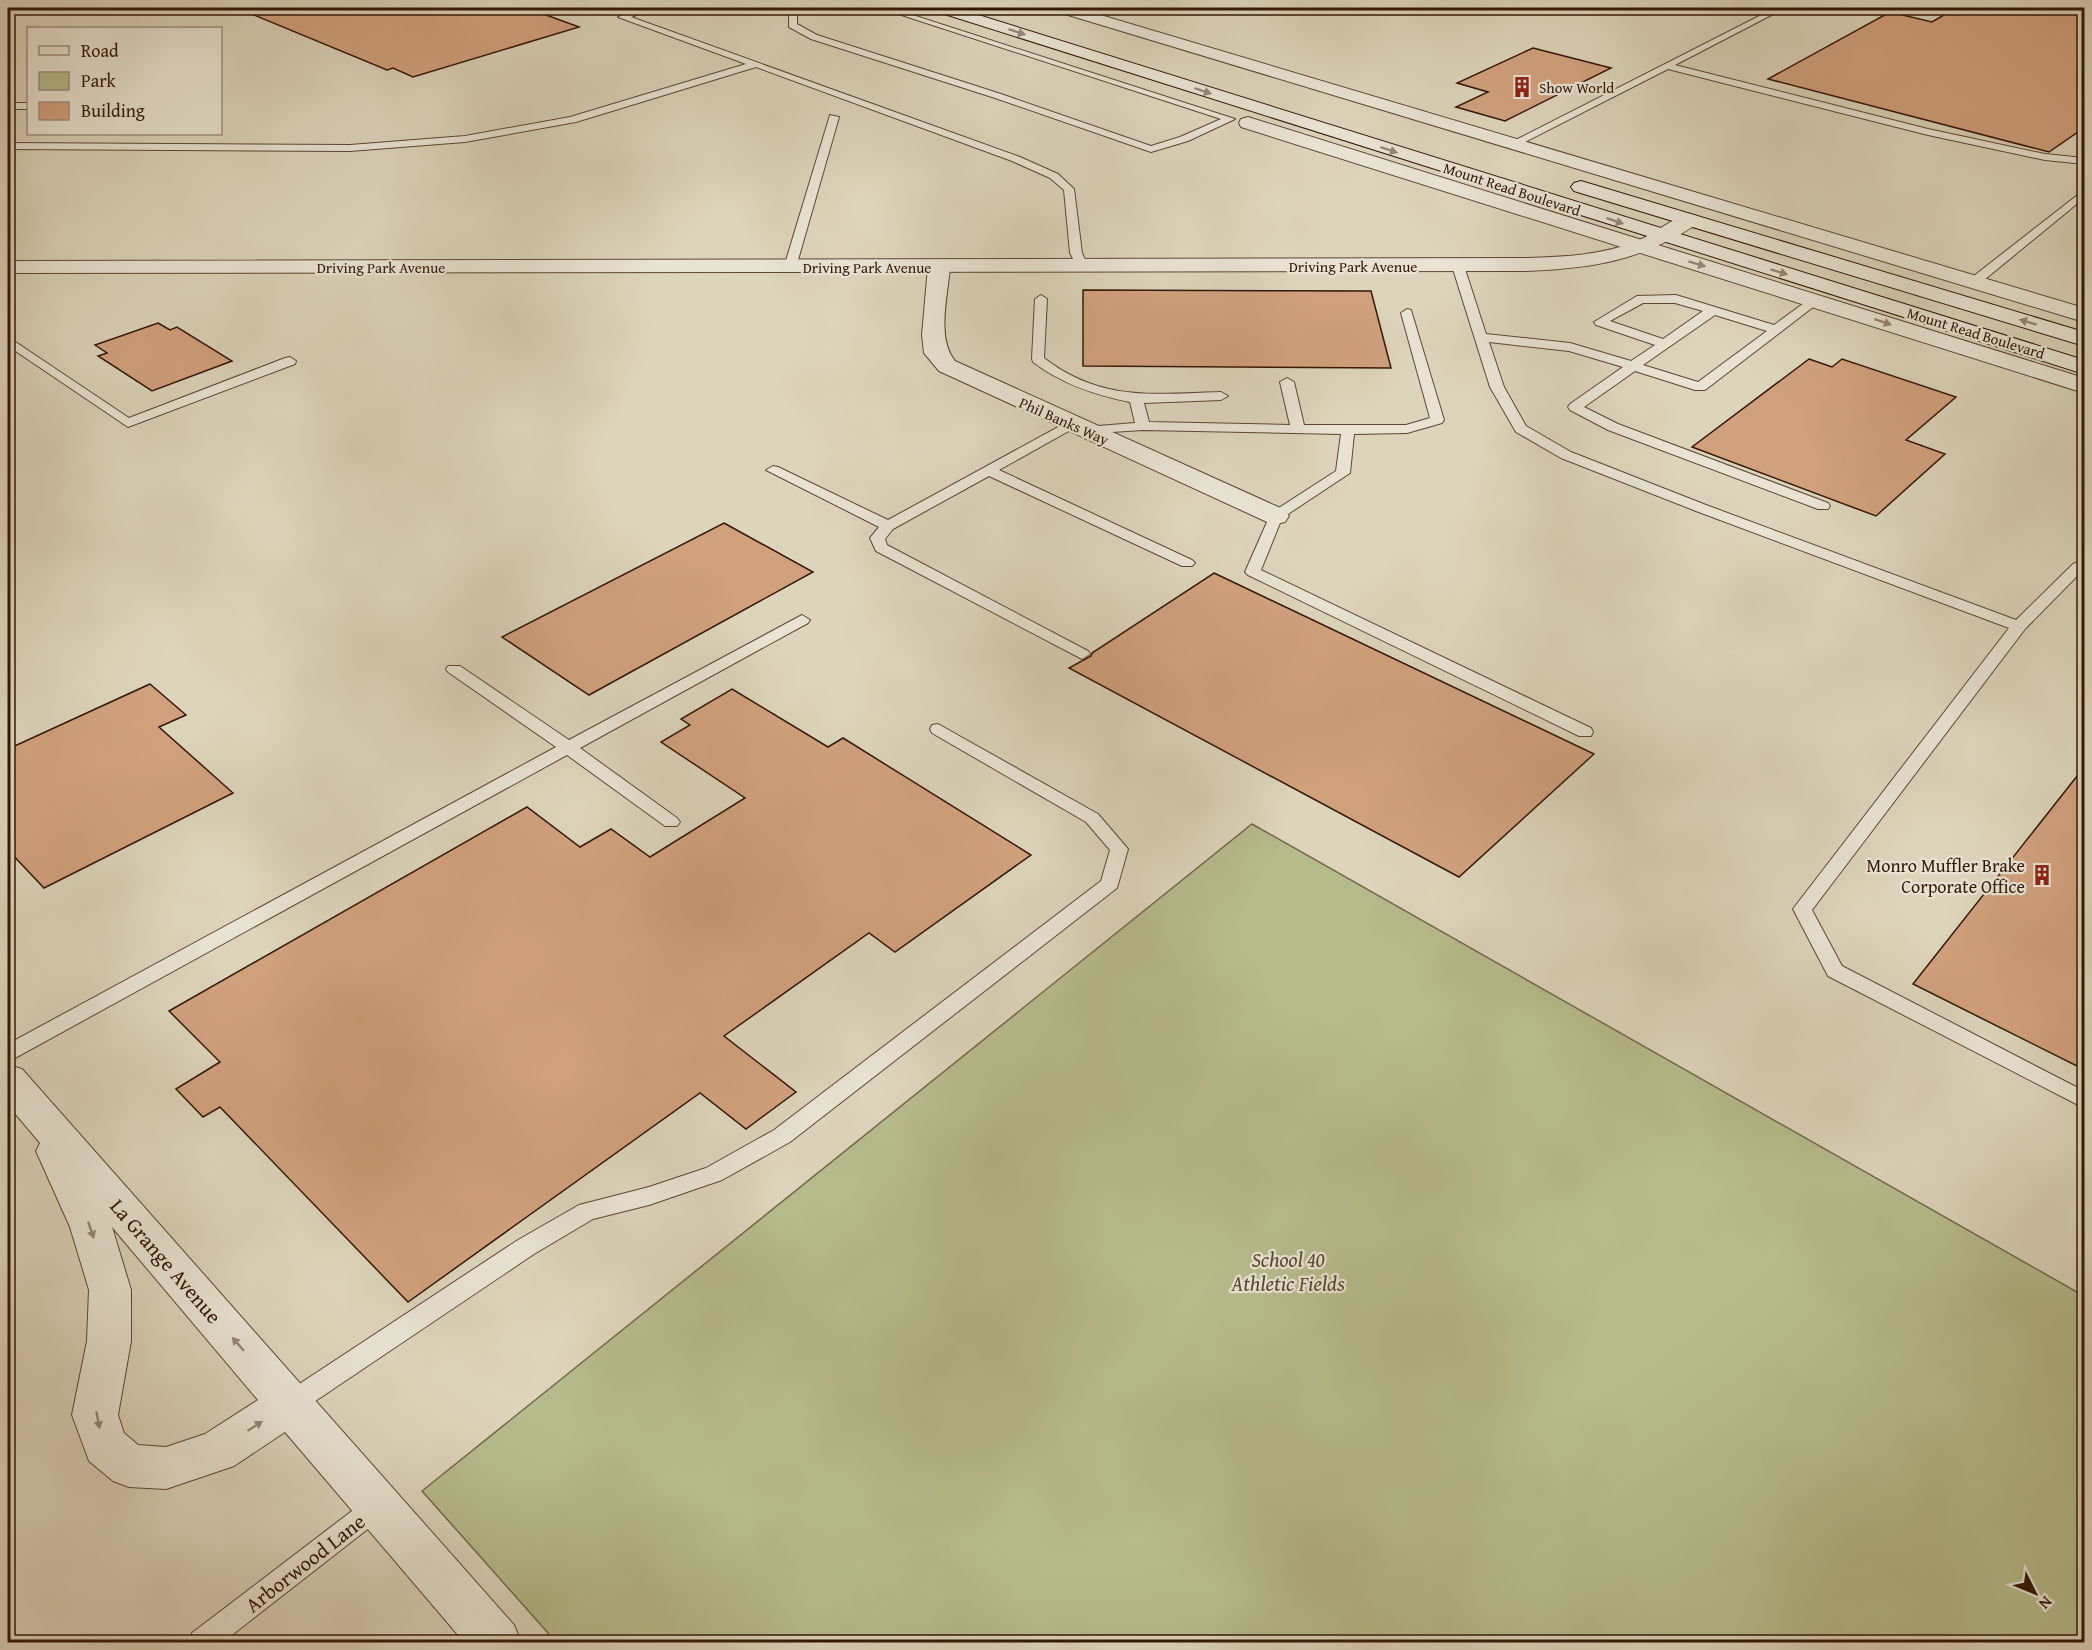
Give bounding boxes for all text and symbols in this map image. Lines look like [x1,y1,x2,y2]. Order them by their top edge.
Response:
legend [27,27,222,135]
one-way arrow [1008,27,1026,37]
text: Road [81,37,119,64]
text: Park [81,67,117,94]
building icon: Show World [1510,75,1534,99]
place label: Show World [1539,77,1614,98]
one-way arrow [1194,86,1212,96]
text: Building [81,97,145,124]
one-way arrow [1380,145,1398,155]
street label: Mount Read Boulevard [1441,157,1583,221]
one-way arrow [1606,217,1624,226]
street label: Driving Park Avenue [1289,256,1417,277]
street label: Driving Park Avenue [317,257,445,278]
street label: Driving Park Avenue [803,257,931,278]
one-way arrow [1688,260,1706,269]
one-way arrow [1770,268,1788,277]
street label: Mount Read Boulevard [1905,302,2047,364]
one-way arrow [2019,317,2037,326]
one-way arrow [1874,318,1892,327]
street label: Phil Banks Way [1016,392,1113,450]
place label: Monro Muffler Brake Corporate Office [1867,852,2025,900]
building icon: Monro Muffler Brake Corporate Office [2030,863,2054,887]
street label: La Grange Avenue [103,1192,229,1330]
one-way arrow [87,1221,97,1239]
park label: School 40 Athletic Fields [1230,1244,1345,1299]
one-way arrow [232,1337,245,1352]
one-way arrow [94,1411,103,1430]
one-way arrow [247,1420,263,1432]
street label: Arborwood Lane [238,1506,372,1620]
north arrow [2005,1563,2065,1623]
text: N [2033,1591,2058,1616]

